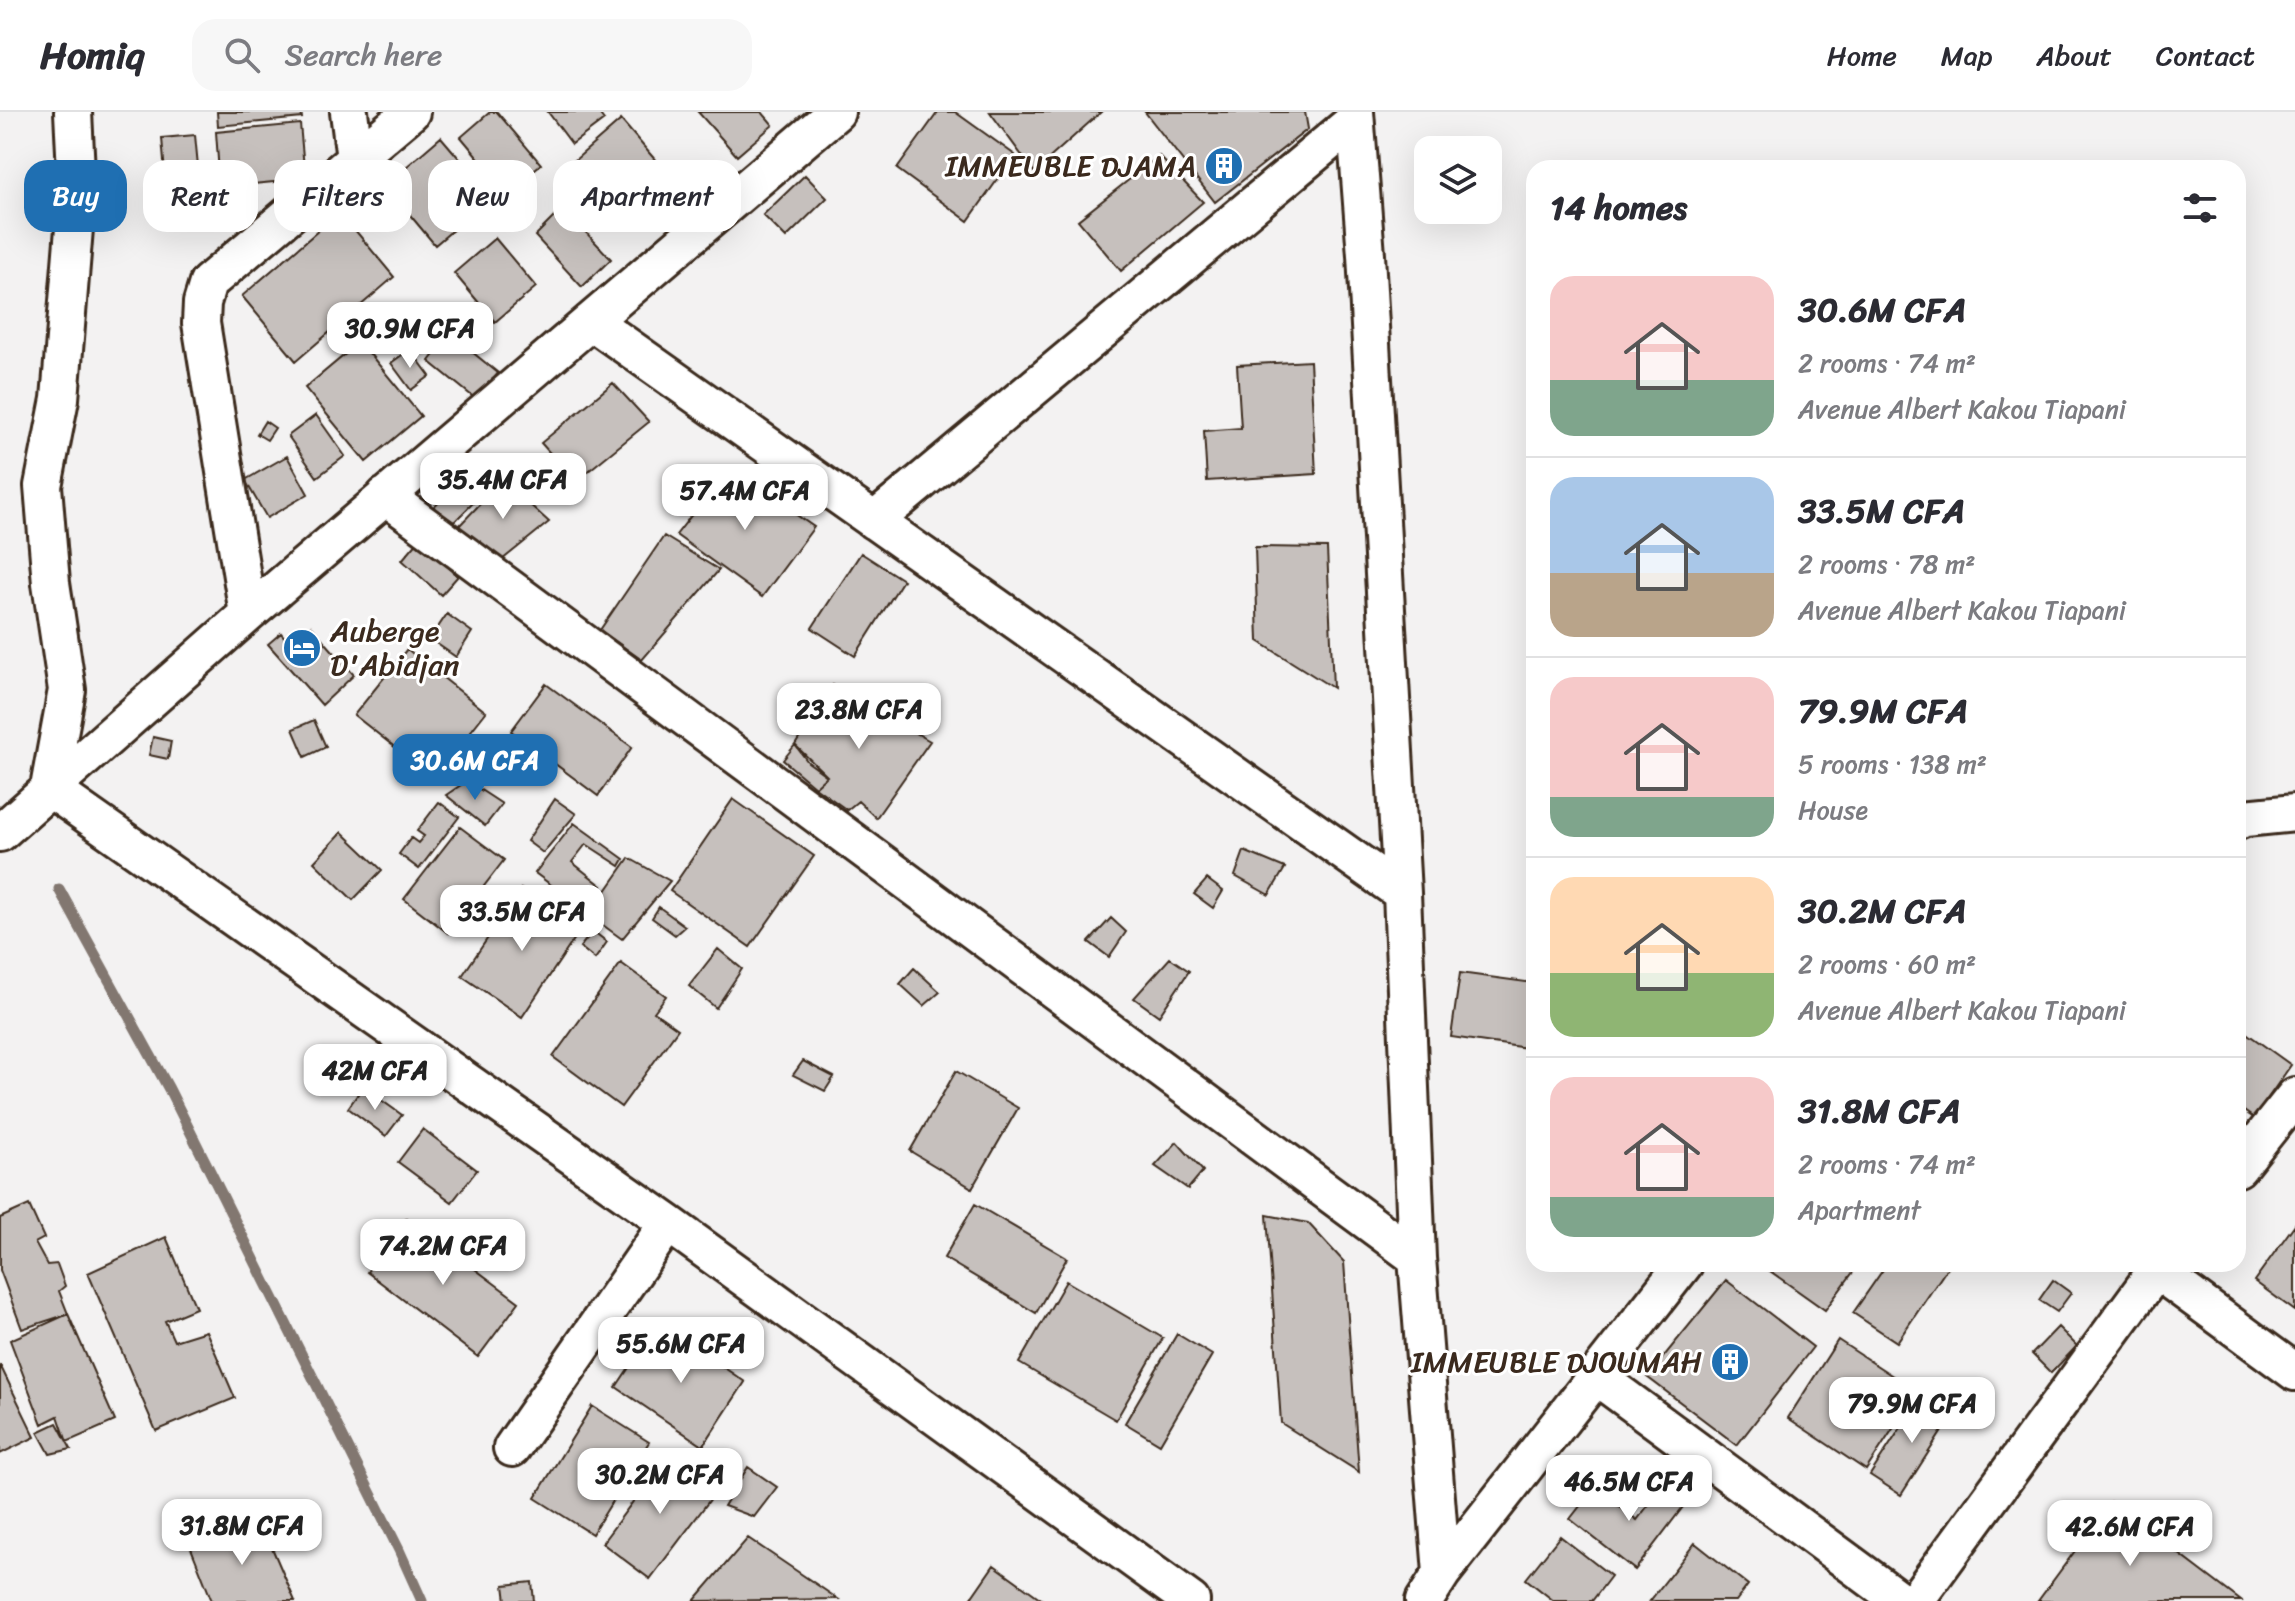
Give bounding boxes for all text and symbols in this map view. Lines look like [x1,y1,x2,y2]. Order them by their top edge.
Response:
search box [192,19,752,91]
text: Homiq [40,22,144,89]
text: Search here [284,28,442,82]
text: Home [1827,31,1897,80]
text: Map [1941,31,1992,80]
text: About [2036,31,2112,80]
text: Contact [2156,31,2255,80]
icon: search [220,33,264,77]
map controls [1414,136,1502,224]
button: layers [1414,136,1502,224]
place label: IMMEUBLE DJAMA [944,139,1196,193]
building icon: IMMEUBLE DJAMA [1203,145,1245,187]
chip: Buy [24,160,127,232]
chip: Rent [143,160,258,232]
chip: Filters [274,160,412,232]
chip: New [428,160,537,232]
chip: Apartment [553,160,741,232]
text: 14 homes [1550,178,1687,238]
icon: filters [2178,186,2222,230]
text: 30.6M CFA [1798,280,1966,340]
pin: 30.9M CFA [318,302,502,370]
text: 30.9M CFA [345,305,475,351]
icon: home [1614,308,1710,404]
text: 2 rooms · 74 m² [1798,340,1976,386]
text: Avenue Albert Kakou Tiapani [1798,386,2126,432]
pin: 35.4M CFA [411,453,595,521]
text: 35.4M CFA [438,456,568,502]
pin: 57.4M CFA [653,464,837,532]
text: 57.4M CFA [680,467,810,513]
text: 33.5M CFA [1798,481,1965,541]
icon: home [1614,509,1710,605]
text: 2 rooms · 78 m² [1798,541,1975,587]
text: Avenue Albert Kakou Tiapani [1798,587,2126,633]
place label: Auberge D'Abidjan [329,604,459,692]
hotel icon: Auberge D'Abidjan [281,627,323,669]
text: 79.9M CFA [1798,681,1968,741]
pin: 23.8M CFA [767,683,951,751]
text: 23.8M CFA [795,686,923,732]
icon: home [1614,709,1710,805]
pin: 30.6M CFA [383,734,567,802]
text: 30.6M CFA [411,737,539,783]
text: 5 rooms · 138 m² [1798,741,1987,787]
text: House [1798,787,1868,833]
text: 30.2M CFA [1798,881,1967,941]
pin: 33.5M CFA [430,885,614,953]
text: 33.5M CFA [458,888,586,934]
icon: home [1614,909,1710,1005]
text: 2 rooms · 60 m² [1798,941,1976,987]
text: Avenue Albert Kakou Tiapani [1798,987,2126,1033]
pin: 42M CFA [301,1044,449,1112]
text: 42M CFA [322,1047,428,1093]
text: 31.8M CFA [1798,1081,1961,1141]
icon: home [1614,1109,1710,1205]
text: 2 rooms · 74 m² [1798,1141,1976,1187]
text: Apartment [1798,1187,1921,1233]
pin: 74.2M CFA [351,1219,535,1287]
text: 74.2M CFA [378,1222,508,1268]
pin: 55.6M CFA [589,1317,773,1385]
text: 55.6M CFA [616,1320,746,1366]
place label: IMMEUBLE DJOUMAH [1410,1335,1702,1389]
building icon: IMMEUBLE DJOUMAH [1709,1341,1751,1383]
pin: 79.9M CFA [1820,1377,2004,1445]
text: 79.9M CFA [1847,1380,1977,1426]
pin: 30.2M CFA [568,1448,752,1516]
text: 30.2M CFA [596,1451,725,1497]
pin: 46.5M CFA [1537,1455,1721,1523]
text: 46.5M CFA [1564,1458,1694,1504]
pin: 31.8M CFA [150,1499,334,1567]
pin: 42.6M CFA [2038,1500,2222,1568]
text: 31.8M CFA [180,1502,304,1548]
text: 42.6M CFA [2065,1503,2195,1549]

